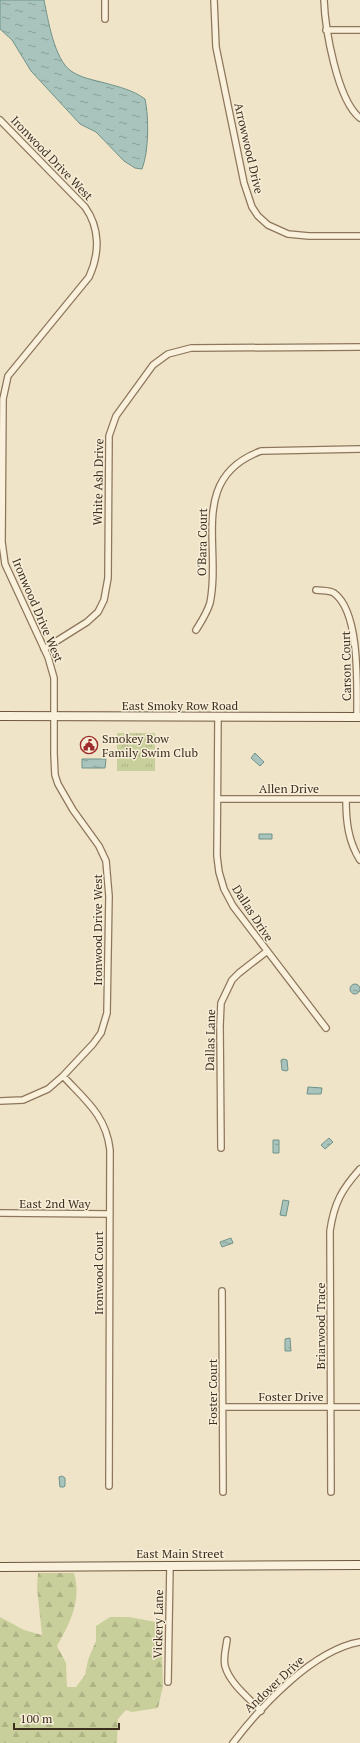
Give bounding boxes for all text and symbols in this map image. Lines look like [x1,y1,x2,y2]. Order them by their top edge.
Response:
street label: Arrowwood Drive [231,101,267,195]
street label: Ironwood Drive West [8,113,97,204]
street label: White Ash Drive [90,438,106,526]
street label: O'Bara Court [194,507,210,576]
street label: Ironwood Drive West [9,556,67,665]
street label: Carson Court [338,630,354,701]
street label: East Smoky Row Road [122,698,239,713]
place label: Smokey Row Family Swim Club [102,731,198,760]
public building icon: Smokey Row Family Swim Club [79,735,99,755]
street label: Allen Drive [259,781,319,796]
street label: Ironwood Drive West [90,874,105,986]
street label: Dallas Drive [229,882,277,944]
street label: Dallas Lane [202,1009,218,1071]
street label: East 2nd Way [19,1196,92,1211]
street label: Ironwood Court [91,1230,106,1315]
street label: Briarwood Trace [313,1283,328,1370]
street label: Foster Court [205,1358,220,1425]
street label: Foster Drive [259,1389,324,1404]
street label: East Main Street [136,1546,224,1561]
street label: Vickery Lane [150,1589,166,1659]
street label: Andover Drive [241,1652,307,1716]
scale bar [14,1705,119,1731]
text: 100 m [20,1711,53,1726]

